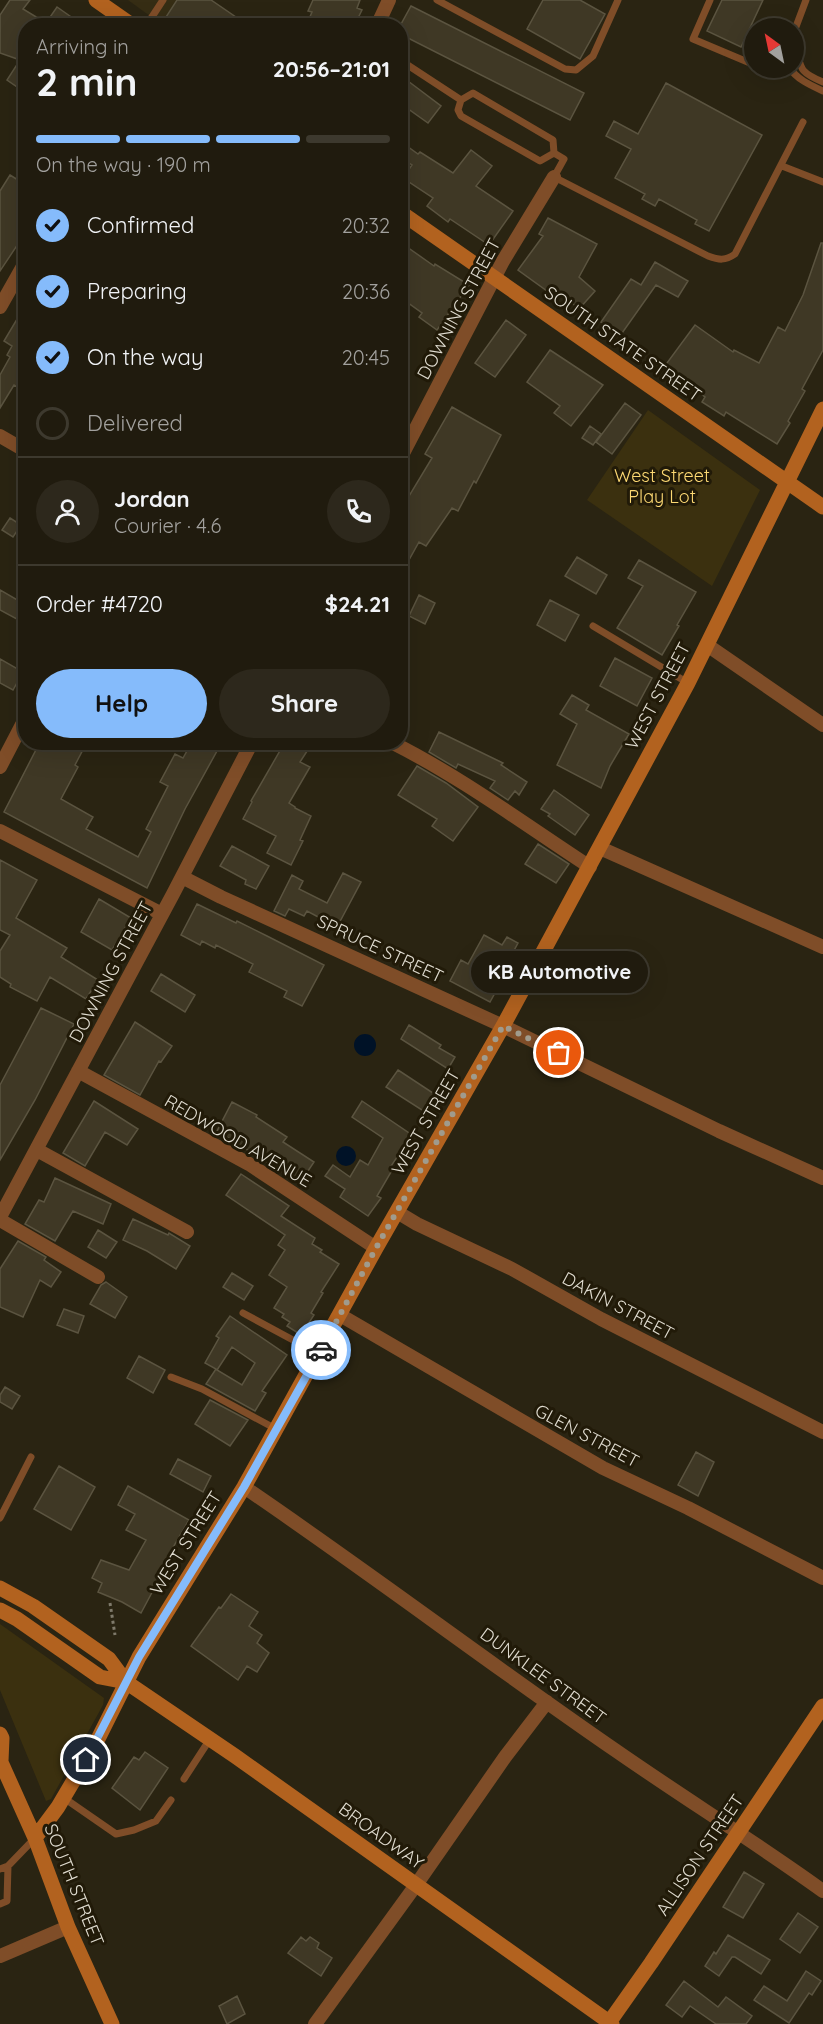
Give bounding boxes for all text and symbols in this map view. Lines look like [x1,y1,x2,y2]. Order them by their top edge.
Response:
north arrow [744,18,804,78]
map controls [744,18,804,78]
text: Arriving in [36,34,129,59]
text: 20:56–21:01 [273,55,390,83]
text: 2 min [36,57,138,106]
text: On the way · 190 m [36,152,211,177]
icon: check [36,209,69,242]
text: Confirmed [87,211,194,239]
text: 20:32 [342,213,390,238]
street label: DOWNING STREET [412,234,506,383]
icon: check [36,275,69,308]
text: Preparing [87,277,187,305]
text: 20:36 [342,279,390,304]
street label: SOUTH STATE STREET [540,281,706,407]
icon: check [36,341,69,374]
text: On the way [87,343,203,371]
text: 20:45 [342,345,390,370]
text: Delivered [87,409,183,437]
park label: West Street Play Lot [614,464,710,508]
button: person [36,480,99,543]
button: phone [327,480,390,543]
text: Jordan [114,485,190,513]
text: Courier · 4.6 [114,513,221,538]
text: Order #4720 [36,590,163,618]
text: $24.21 [325,590,390,618]
street label: WEST STREET [620,638,695,753]
button: Help [36,669,207,738]
button: Share [219,669,390,738]
street label: DOWNING STREET [64,897,158,1046]
street label: SPRUCE STREET [313,909,447,988]
callout: KB Automotive [470,951,648,993]
text: KB Automotive [488,959,631,984]
pin [533,1027,584,1078]
icon: bag [542,1036,575,1069]
street label: WEST STREET [386,1065,465,1179]
street label: REDWOOD AVENUE [161,1089,316,1192]
street label: DAKIN STREET [558,1266,678,1345]
courier [291,1320,351,1380]
icon: car [305,1334,338,1367]
street label: GLEN STREET [531,1398,643,1473]
street label: WEST STREET [145,1487,227,1599]
street label: DUNKLEE STREET [476,1622,611,1729]
pin [60,1734,111,1785]
icon: home [69,1743,102,1776]
street label: ALLISON STREET [650,1789,749,1920]
street label: BROADWAY [334,1797,428,1874]
street label: SOUTH STREET [39,1820,109,1949]

